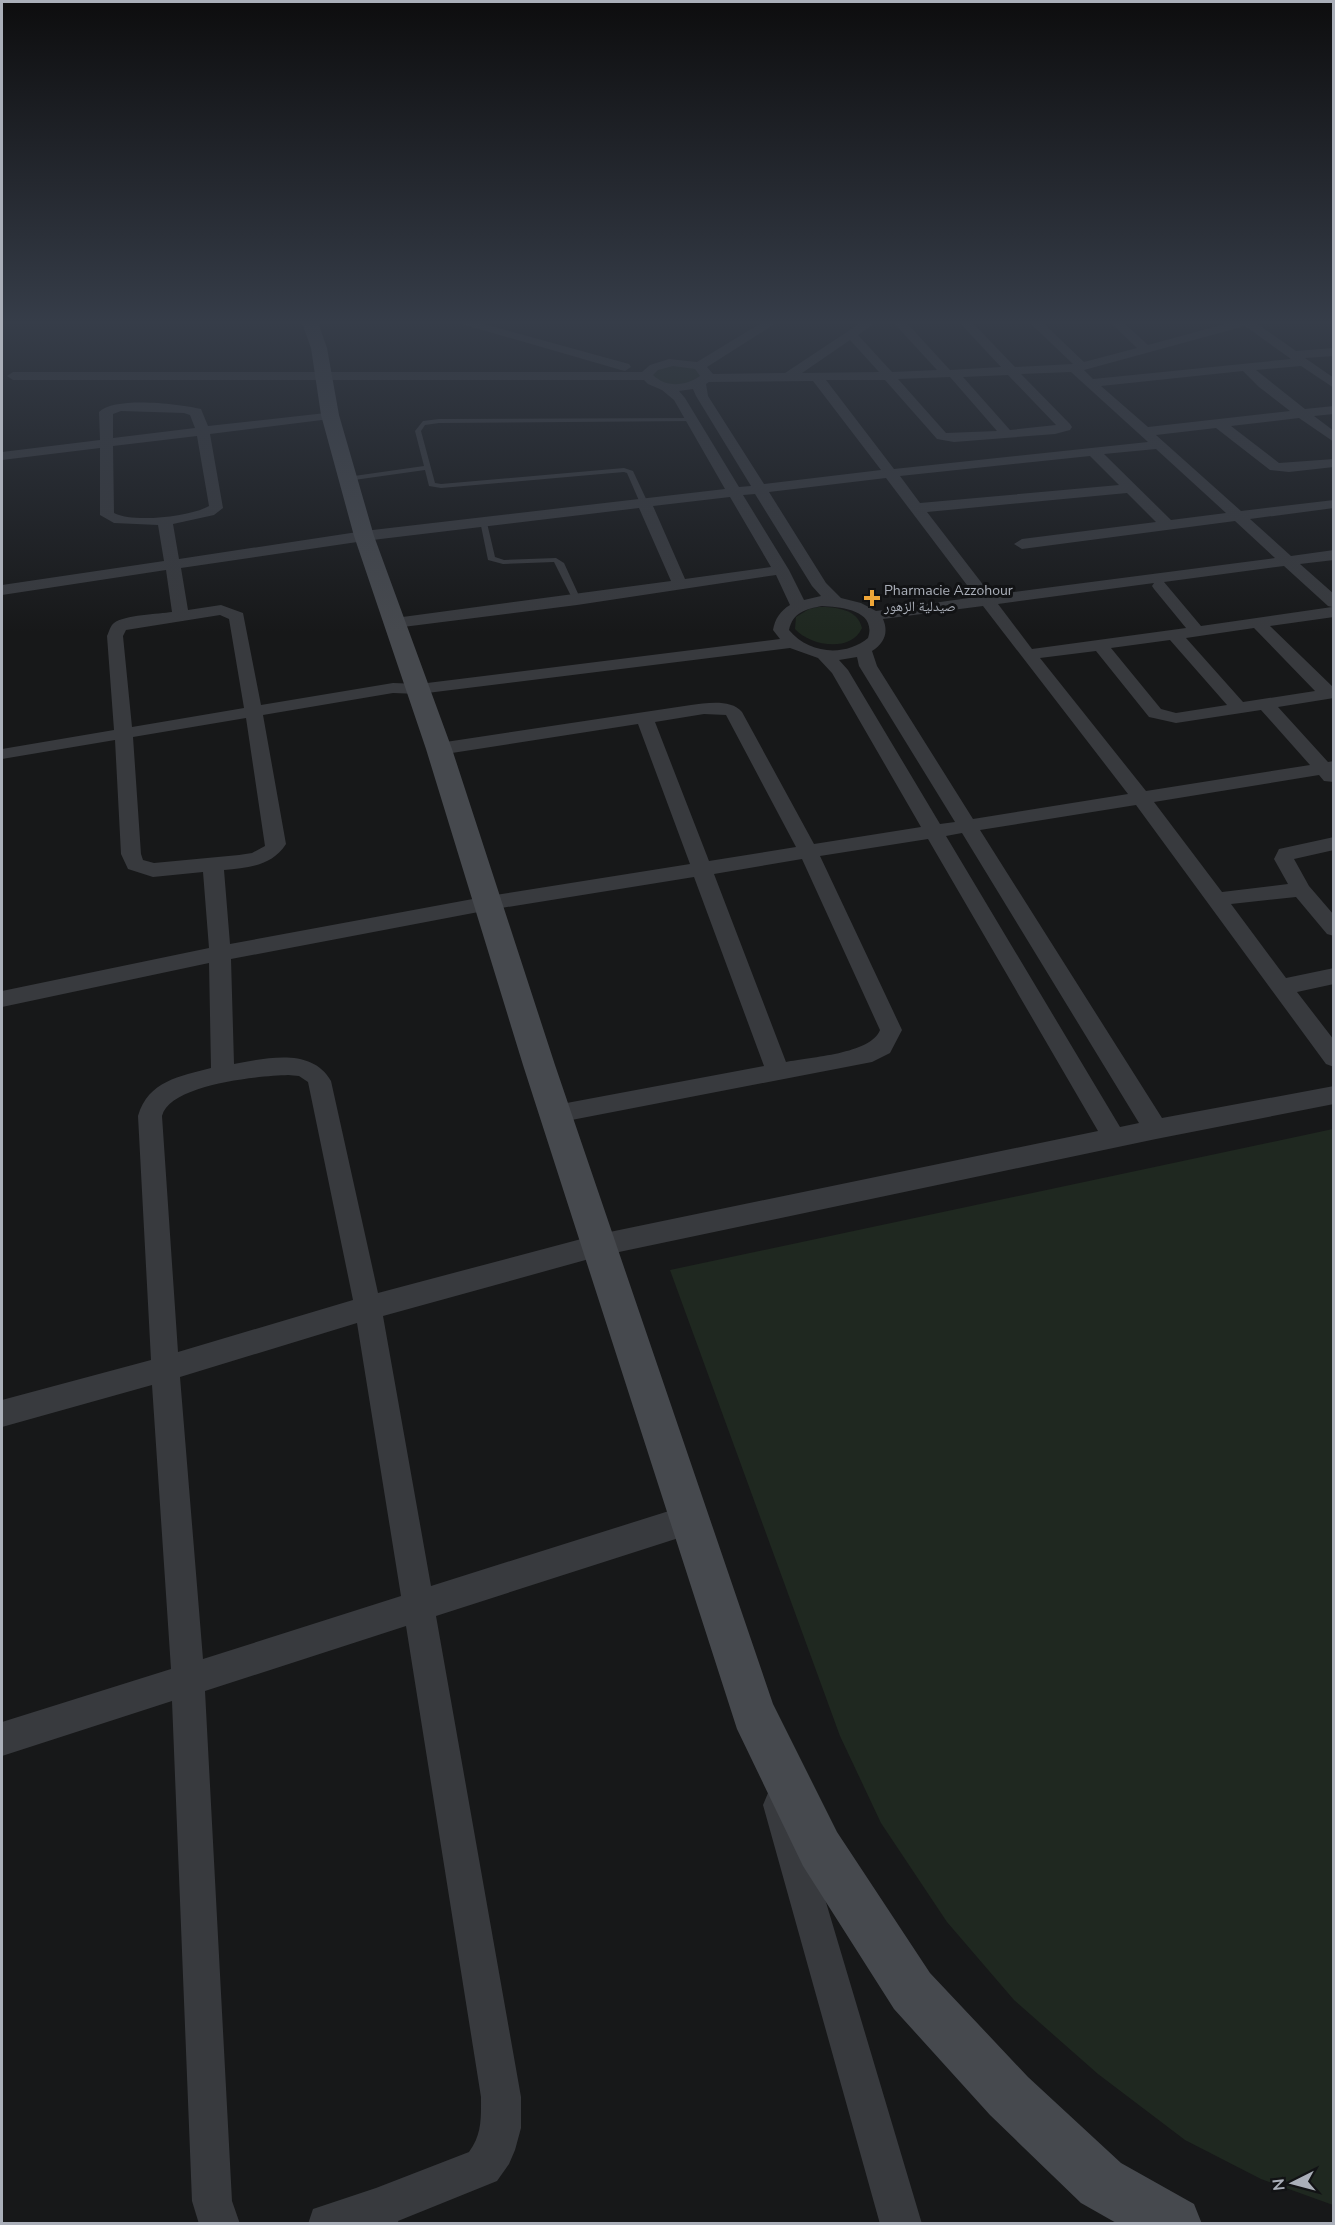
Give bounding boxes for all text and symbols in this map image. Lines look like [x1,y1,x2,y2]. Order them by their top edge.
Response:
place label: Pharmacie Azzohour صيدلية الزهور [883,581,1013,616]
marker: Pharmacie Azzohour صيدلية الزهور [865,591,879,605]
north arrow [1263,2153,1323,2213]
text: N [1268,2177,1291,2192]

